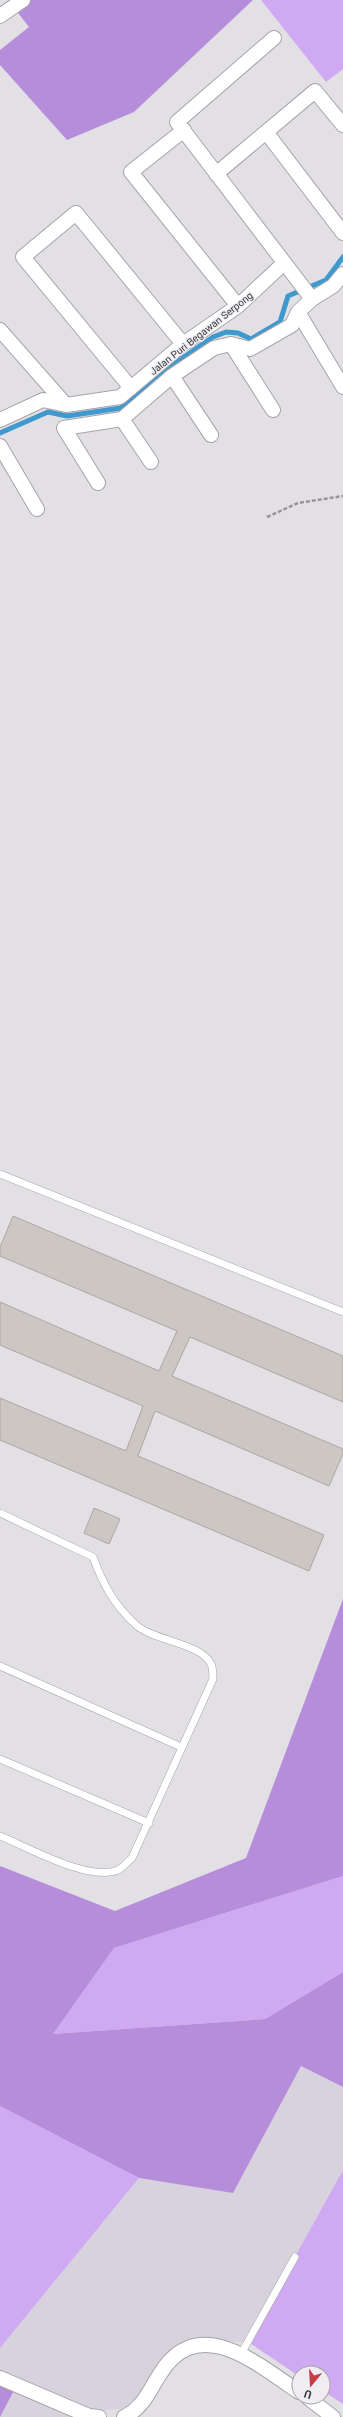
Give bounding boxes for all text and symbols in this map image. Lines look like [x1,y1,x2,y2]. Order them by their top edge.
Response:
street label: Jalan Puri Begawan Serpong [148,290,255,377]
north arrow [291,2365,331,2405]
text: U [303,2387,314,2401]

